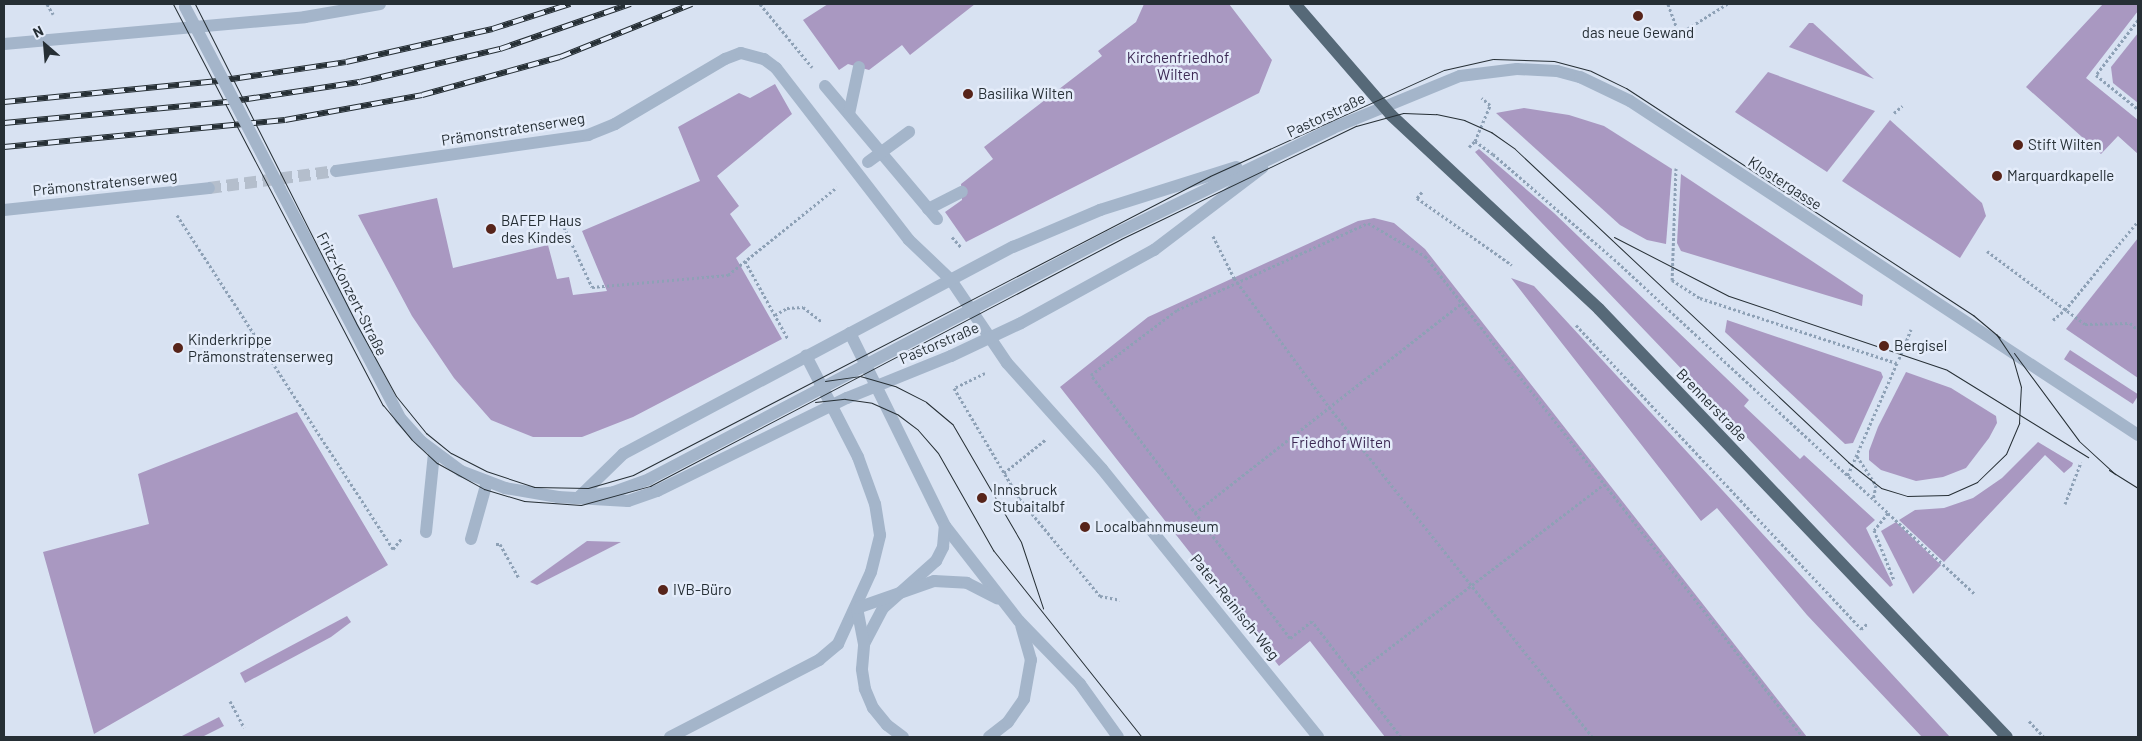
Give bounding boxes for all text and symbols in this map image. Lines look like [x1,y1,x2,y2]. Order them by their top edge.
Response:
marker: das neue Gewand [1632,10,1644,22]
north arrow [20,20,70,70]
text: N [30,22,46,41]
place label: das neue Gewand [1582,24,1694,42]
park label: Kirchenfriedhof Wilten [1127,48,1229,83]
place label: Basilika Wilten [978,85,1073,103]
marker: Basilika Wilten [962,88,974,100]
street label: Pastorstraße [1284,89,1368,141]
street label: Prämonstratenserweg [440,109,586,149]
place label: Stift Wilten [2028,136,2102,154]
marker: Stift Wilten [2012,139,2024,151]
street label: Klostergasse [1745,152,1825,214]
street label: Prämonstratenserweg [32,166,178,200]
place label: Marquardkapelle [2007,167,2114,185]
marker: Marquardkapelle [1991,170,2003,182]
place label: BAFEP Haus des Kindes [501,211,581,246]
marker: BAFEP Haus des Kindes [485,223,497,235]
street label: Fritz-Konzert-Straße [313,229,391,359]
street label: Pastorstraße [897,318,981,368]
place label: Kinderkrippe Prämonstratenserweg [188,330,333,365]
place label: Bergisel [1894,337,1947,355]
marker: Bergisel [1878,340,1890,352]
marker: Kinderkrippe Prämonstratenserweg [172,342,184,354]
street label: Brennerstraße [1673,365,1751,445]
park label: Friedhof Wilten [1291,434,1391,452]
place label: Innsbruck Stubaitalbf [993,480,1065,515]
marker: Innsbruck Stubaitalbf [975,491,989,505]
place label: Localbahnmuseum [1095,518,1219,536]
marker: Localbahnmuseum [1079,521,1091,533]
street label: Pater-Reinisch-Weg [1187,550,1283,664]
place label: IVB-Büro [673,581,732,599]
marker: IVB-Büro [657,584,669,596]

